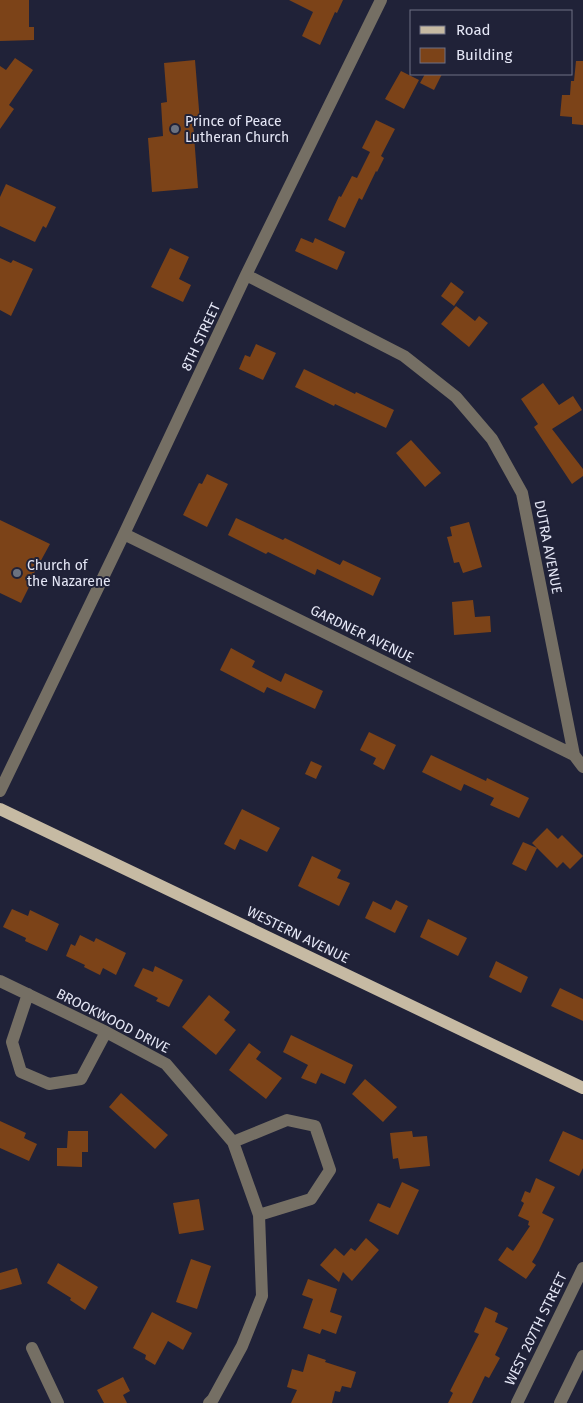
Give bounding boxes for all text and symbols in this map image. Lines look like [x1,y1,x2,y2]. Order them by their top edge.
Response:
legend [410,10,573,75]
text: Road [456,21,491,39]
text: Building [456,46,512,64]
place label: Prince of Peace Lutheran Church [185,113,289,146]
marker: Prince of Peace Lutheran Church [169,123,181,135]
street label: 8TH STREET [178,300,224,374]
street label: DUTRA AVENUE [531,499,565,595]
place label: Church of the Nazarene [27,557,111,590]
marker: Church of the Nazarene [11,567,23,579]
street label: GARDNER AVENUE [307,602,417,666]
street label: WESTERN AVENUE [244,903,352,967]
street label: BROOKWOOD DRIVE [53,985,173,1057]
street label: WEST 207TH STREET [501,1269,571,1388]

